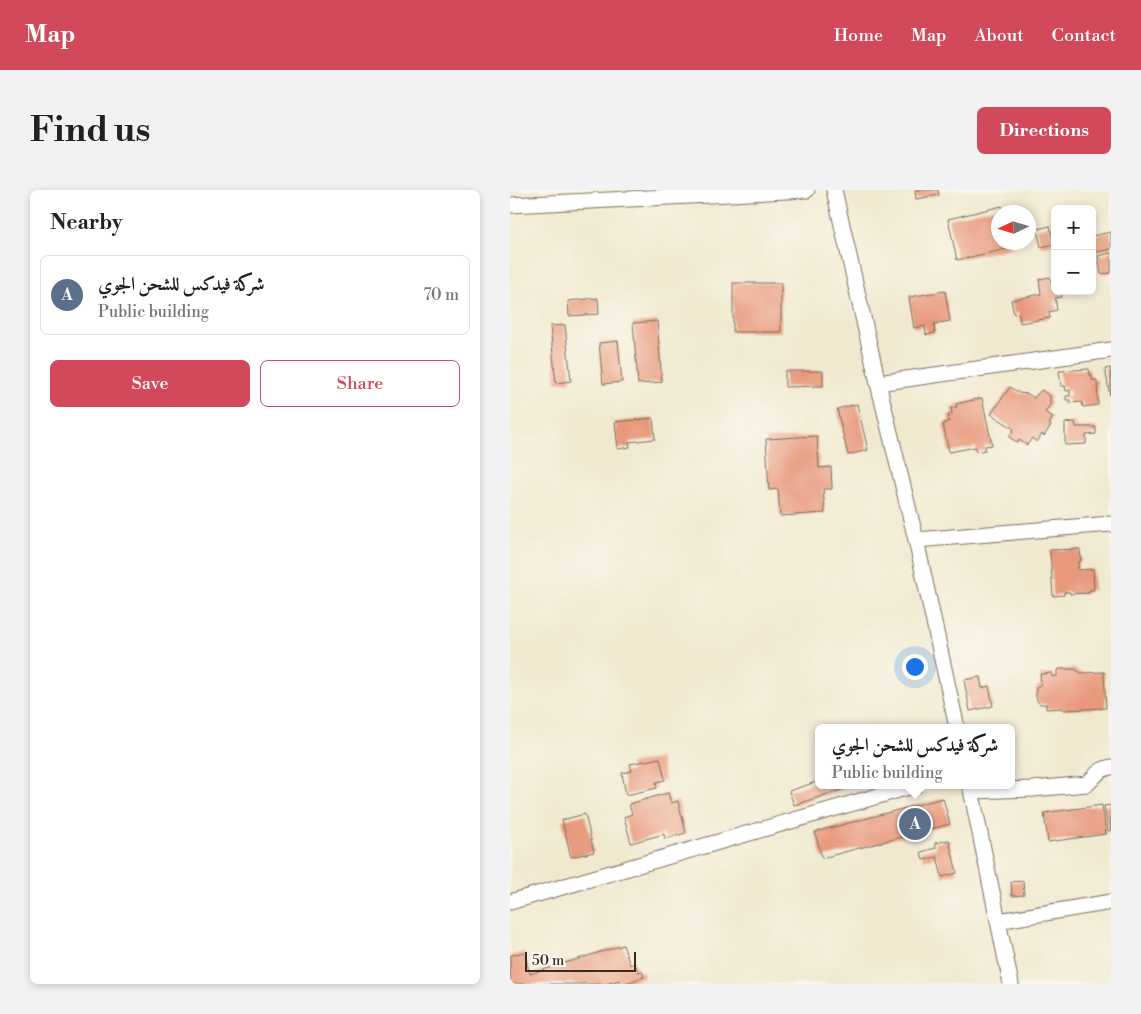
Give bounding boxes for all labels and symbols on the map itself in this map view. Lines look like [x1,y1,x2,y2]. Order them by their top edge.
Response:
north arrow [991,205,1036,250]
your location [902,654,928,680]
pin: A [899,805,931,843]
scale bar [525,949,636,972]

